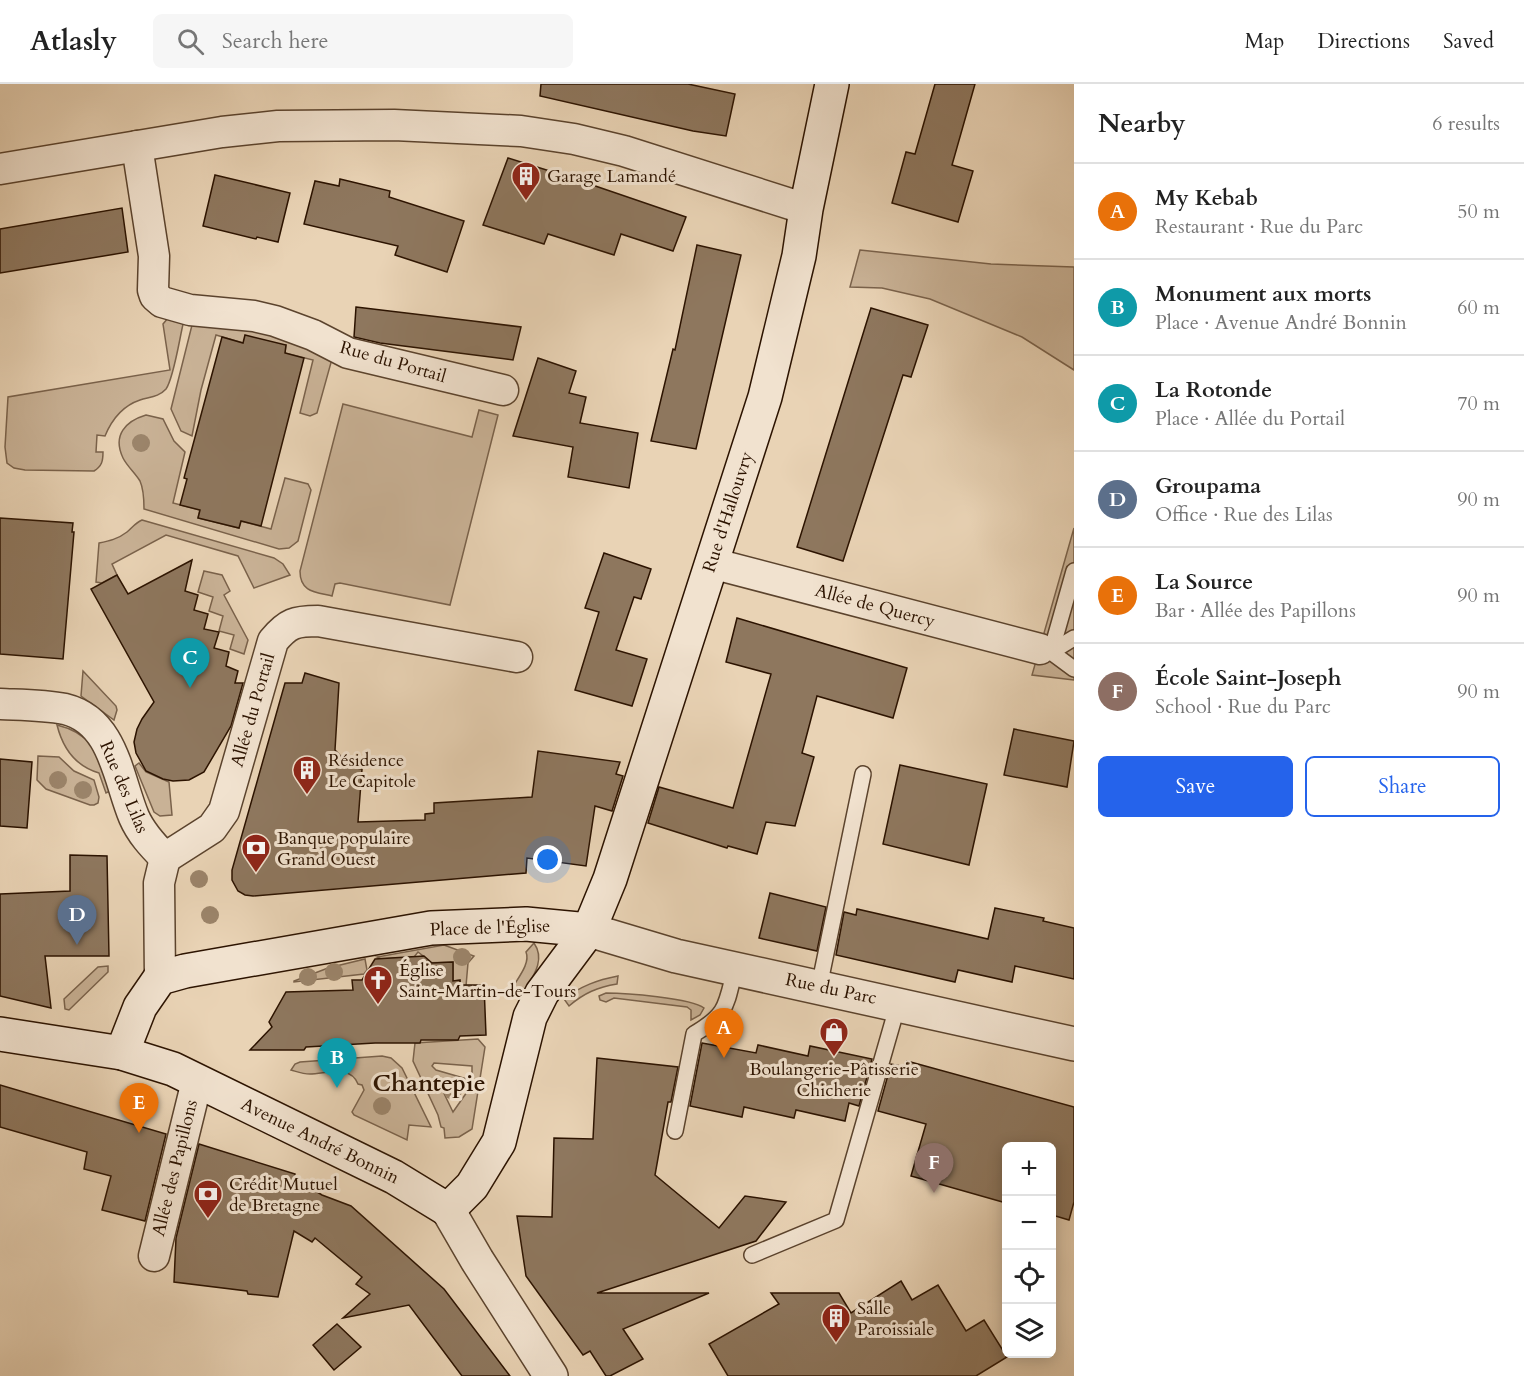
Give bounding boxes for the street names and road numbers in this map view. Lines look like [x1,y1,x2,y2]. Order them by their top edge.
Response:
street label: Rue du Portail [337,335,450,389]
street label: Rue d'Hallouvry [697,448,759,576]
street label: Allée de Quercy [812,578,938,634]
street label: Allée du Portail [225,650,281,770]
street label: Rue des Lilas [93,737,155,837]
street label: Place de l'Église [429,913,551,943]
street label: Rue du Parc [783,967,879,1011]
street label: Avenue André Bonnin [237,1092,404,1191]
street label: Allée des Papillons [146,1097,204,1239]

